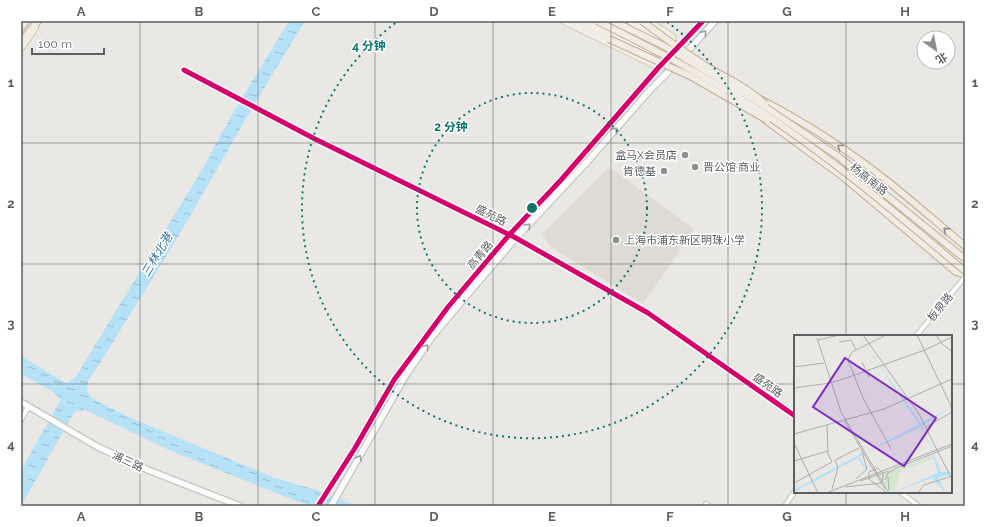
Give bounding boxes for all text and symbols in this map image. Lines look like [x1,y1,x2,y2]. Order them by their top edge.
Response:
text: A [77,4,86,19]
text: B [195,4,204,19]
text: C [312,4,321,19]
text: D [429,4,439,19]
text: E [548,4,556,19]
text: F [666,4,674,19]
text: G [782,4,792,19]
text: H [900,4,910,19]
scale bar [32,30,104,56]
one-way arrow [700,30,707,38]
north arrow [916,30,956,70]
text: 100 m [38,37,72,51]
text: 4 分钟 [352,39,386,53]
text: 北 [933,50,949,66]
text: 1 [8,75,15,90]
text: 1 [972,75,979,90]
text: 2 分钟 [434,120,468,134]
one-way arrow [611,127,618,135]
one-way arrow [837,144,844,152]
place label: 盒马X会员店 [615,149,677,162]
marker: 盒马X会员店 [680,150,690,160]
place label: 晋公馆·商业 [703,161,760,174]
street label: 杨高南路 [847,161,890,198]
marker: 晋公馆·商业 [690,162,700,172]
place label: 肯德基 [623,165,656,178]
marker: 肯德基 [659,166,669,176]
text: 2 [7,196,15,211]
text: 2 [971,196,979,211]
centre of rings [525,201,539,215]
street label: 盛苑路 [473,202,508,229]
one-way arrow [523,223,530,231]
one-way arrow [943,228,950,235]
water label: 三林北港 [139,229,176,279]
place label: 上海市浦东新区明珠小学 [624,234,745,247]
marker: 上海市浦东新区明珠小学 [611,235,621,245]
street label: 高青路 [465,239,496,272]
street label: 板泉路 [925,291,956,324]
text: 3 [7,316,15,331]
text: 3 [971,316,979,331]
inset map [794,335,952,493]
one-way arrow [421,344,428,351]
street label: 盛苑路 [750,371,785,400]
text: 4 [7,437,15,452]
text: 4 [971,437,979,452]
street label: 浦三路 [110,449,145,474]
one-way arrow [355,455,362,462]
text: A [77,509,86,524]
text: B [195,509,204,524]
text: C [312,509,321,524]
text: D [429,509,439,524]
text: E [548,509,556,524]
text: F [666,509,674,524]
text: G [782,509,792,524]
text: H [900,509,910,524]

